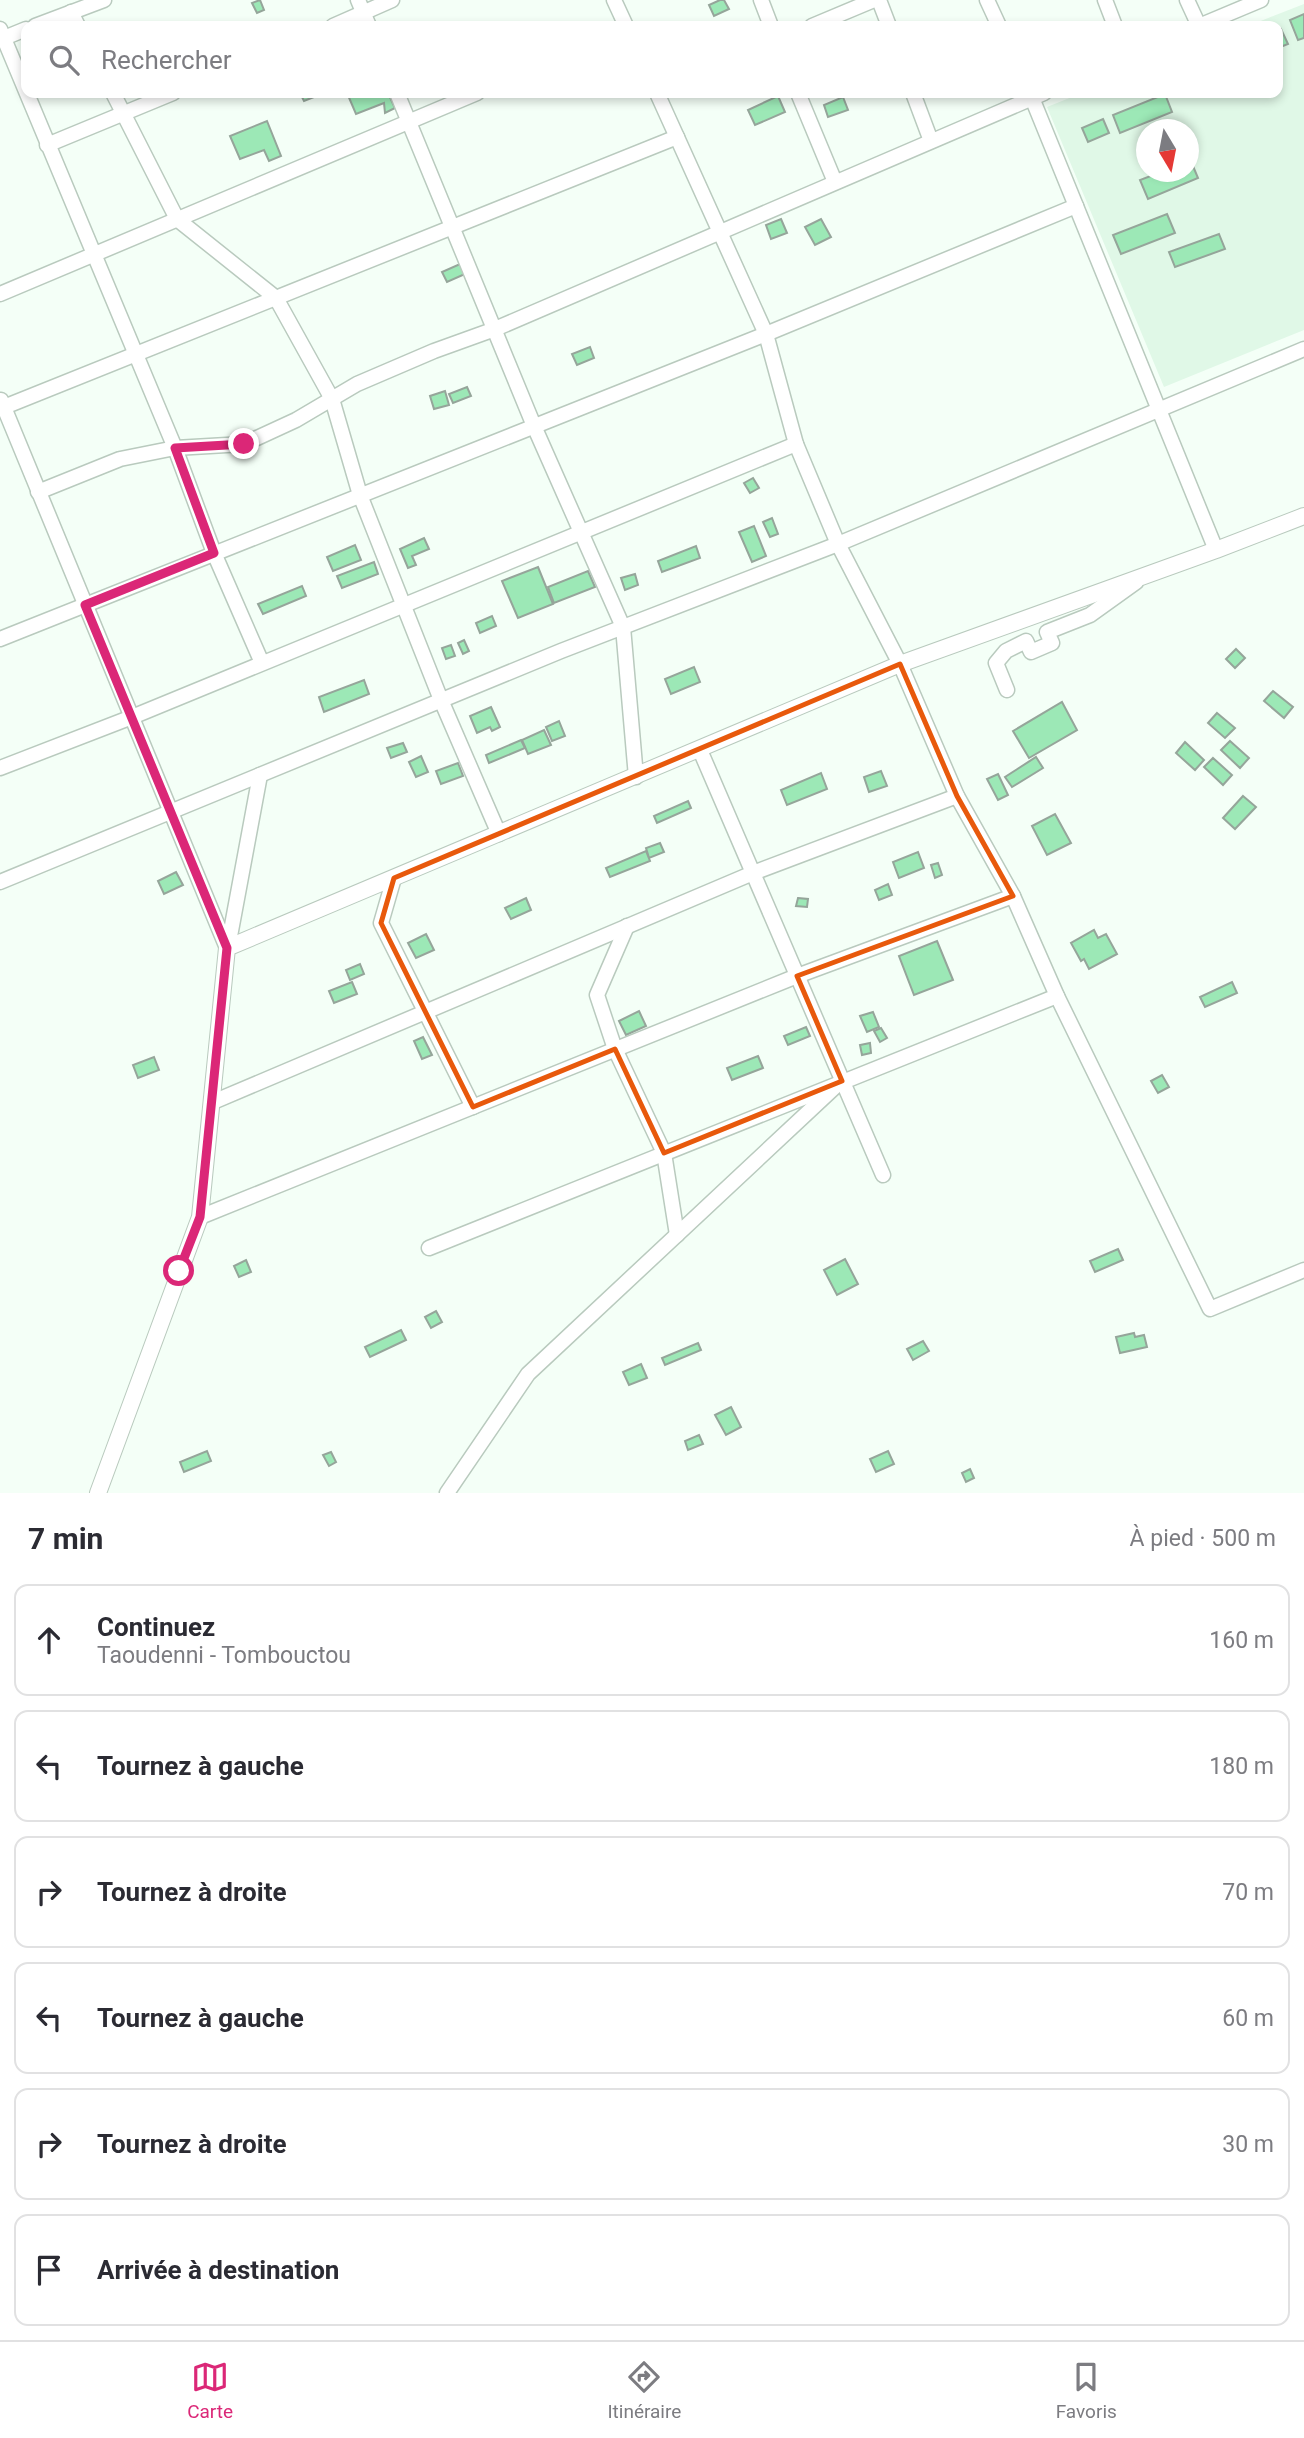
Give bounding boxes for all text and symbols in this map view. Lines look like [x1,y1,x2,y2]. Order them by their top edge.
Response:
search box [21,21,1283,98]
icon: search [45,41,83,79]
text: Rechercher [101,45,232,75]
north arrow [1136,119,1199,182]
route end [228,428,259,459]
route start [163,1255,194,1286]
text: 7 min [28,1521,103,1556]
text: À pied · 500 m [1130,1525,1276,1552]
text: Continuez [97,1612,215,1642]
icon: ahead [30,1621,68,1659]
text: 160 m [1209,1627,1274,1654]
text: Taoudenni - Tombouctou [97,1642,351,1669]
icon: left [30,1747,68,1785]
text: Tournez à gauche [97,1751,304,1781]
text: 180 m [1209,1753,1274,1780]
icon: right [30,1873,68,1911]
text: Tournez à droite [97,1877,287,1907]
text: 70 m [1222,1879,1274,1906]
icon: left [30,1999,68,2037]
text: Tournez à gauche [97,2003,304,2033]
text: 60 m [1222,2005,1274,2032]
icon: right [30,2125,68,2163]
text: Tournez à droite [97,2129,287,2159]
text: 30 m [1222,2131,1274,2158]
icon: arrive [30,2251,68,2289]
text: Arrivée à destination [97,2255,339,2285]
tab: Carte [187,2358,233,2423]
tab: Itinéraire [607,2358,681,2423]
tab: Favoris [1056,2358,1117,2423]

